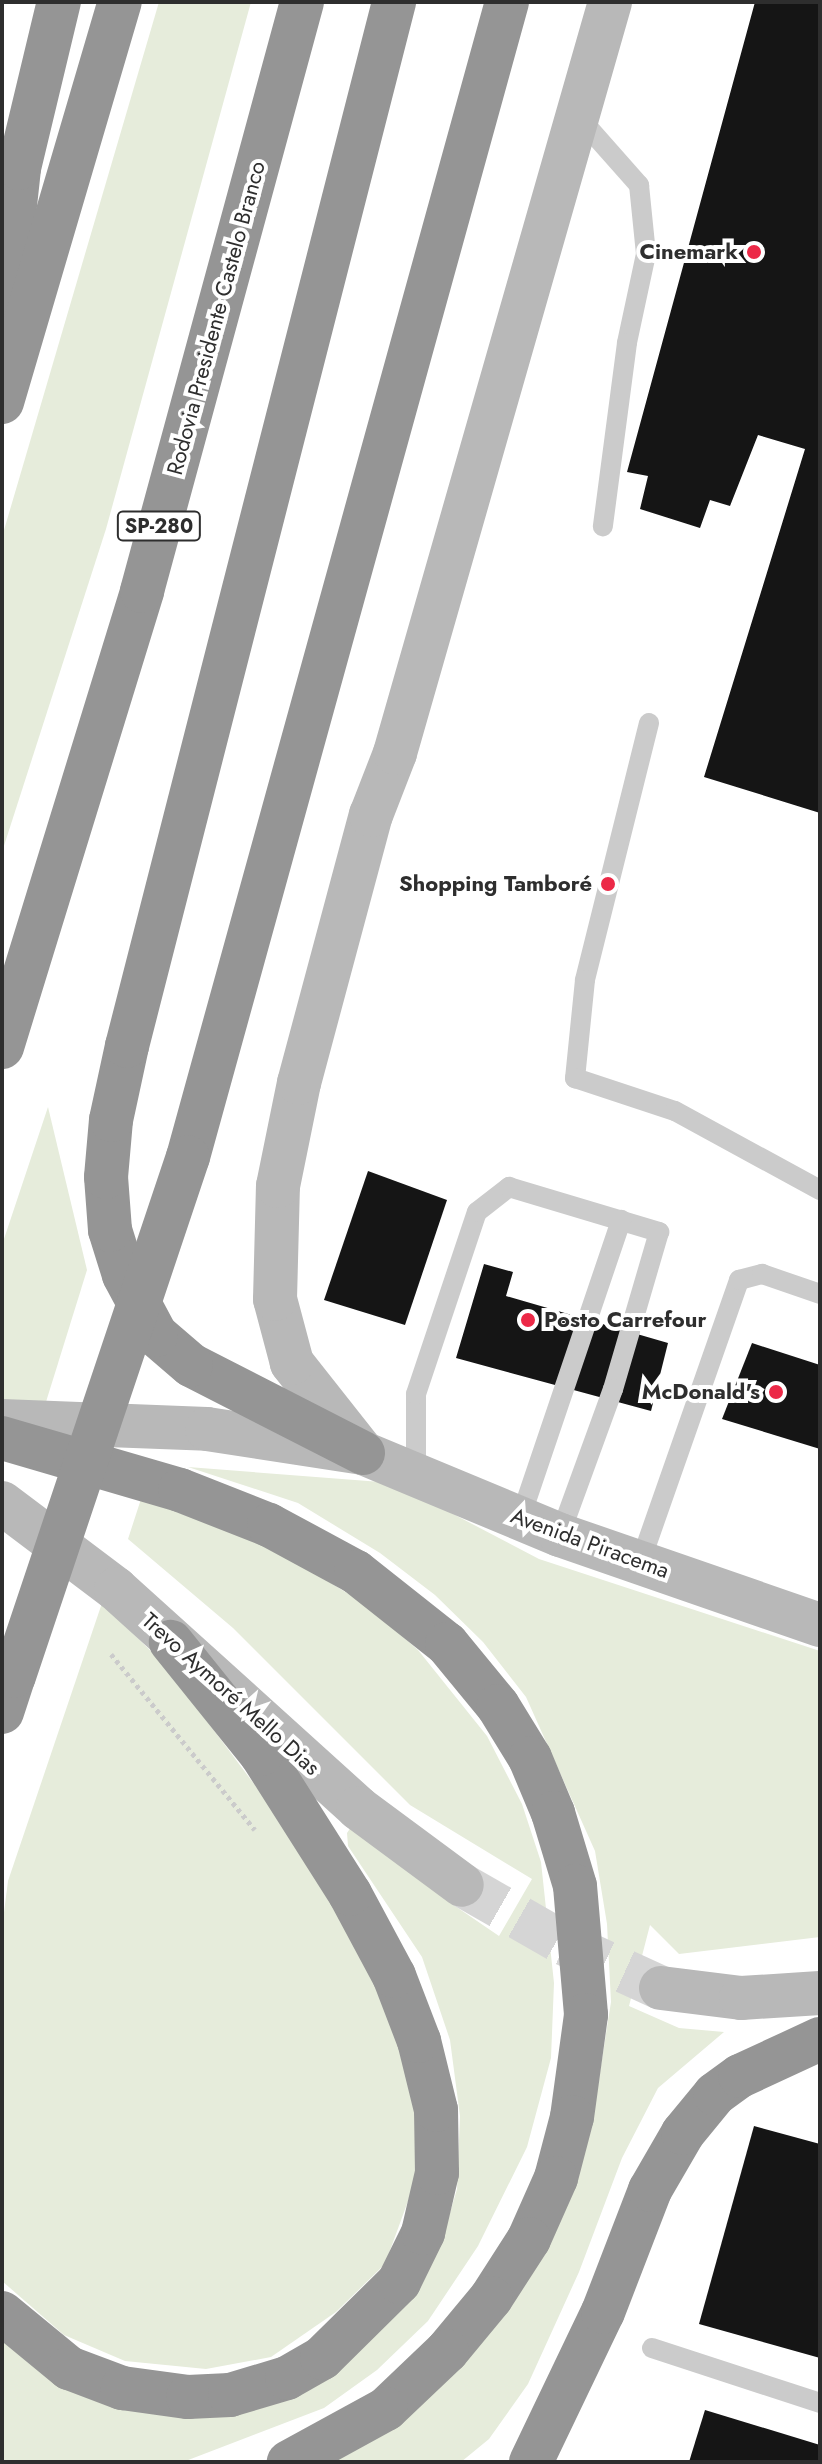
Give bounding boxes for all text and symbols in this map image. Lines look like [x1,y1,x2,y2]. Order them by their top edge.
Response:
street label: Rodovia Presidente Castelo Branco [161,158,271,478]
place label: Cinemark [640,239,738,265]
marker: Cinemark [745,243,763,261]
road number: SP-280 [115,510,203,542]
place label: Shopping Tamboré [399,871,592,897]
marker: Shopping Tamboré [599,875,617,893]
place label: Posto Carrefour [544,1307,707,1333]
marker: Posto Carrefour [519,1311,537,1329]
place label: McDonald's [642,1379,760,1405]
marker: McDonald's [767,1383,785,1401]
street label: Avenida Piracema [507,1502,673,1584]
street label: Trevo Aymoré Mello Dias [137,1607,325,1781]

